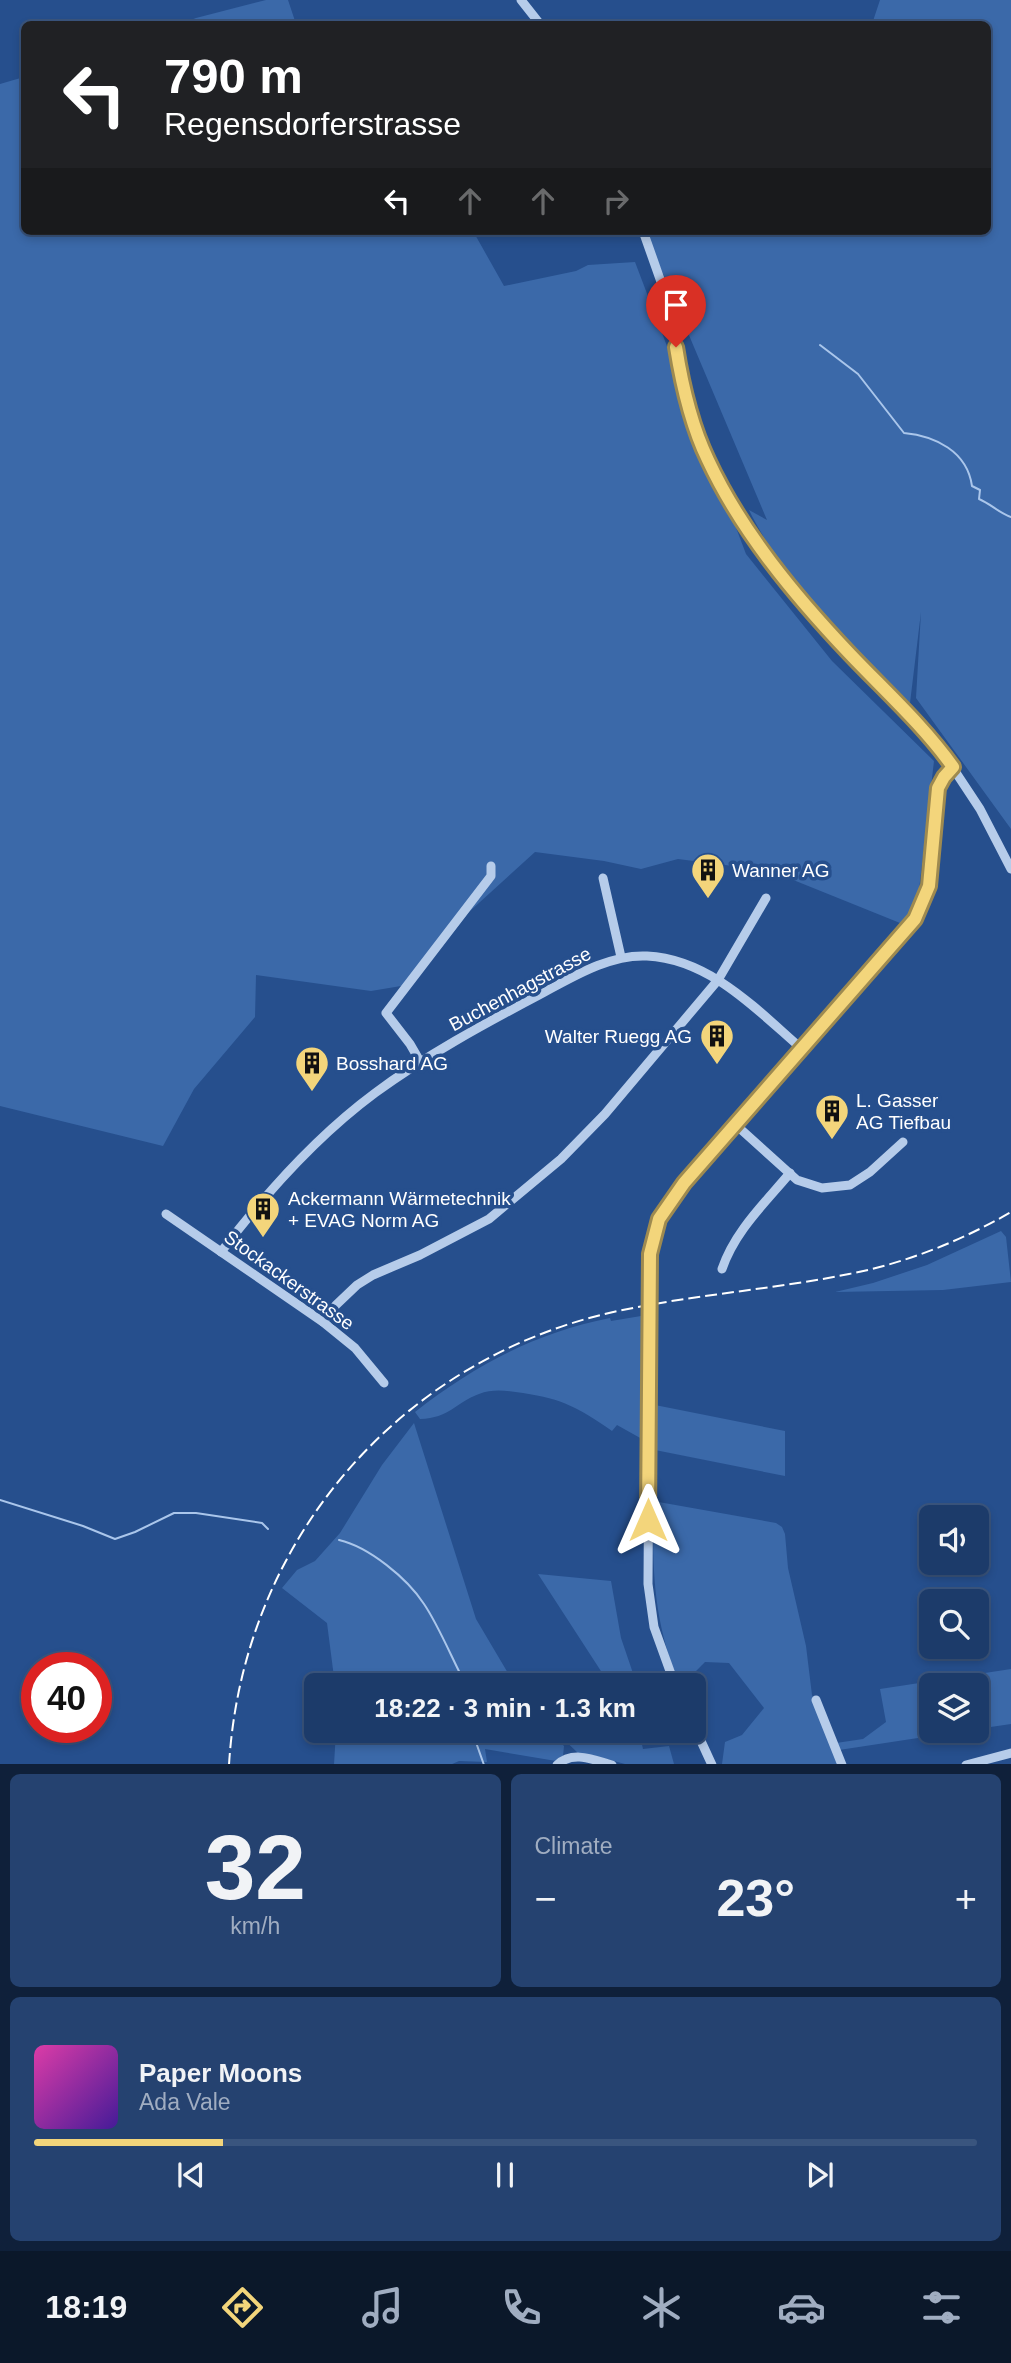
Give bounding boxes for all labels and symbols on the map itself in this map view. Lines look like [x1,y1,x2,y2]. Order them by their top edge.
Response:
pin [646,275,706,347]
building icon: Wanner AG [689,851,727,900]
place label: Wanner AG [732,860,830,881]
street label: Buchenhagstrasse [446,943,594,1035]
building icon: Walter Ruegg AG [698,1017,736,1066]
place label: Walter Ruegg AG [545,1026,692,1047]
building icon: Bosshard AG [293,1044,331,1093]
place label: Bosshard AG [336,1053,448,1074]
place label: L. Gasser AG Tiefbau [856,1090,951,1133]
building icon: L. Gasser AG Tiefbau [813,1092,851,1141]
place label: Ackermann Wärmetechnik + EVAG Norm AG [288,1188,511,1231]
building icon: Ackermann Wärmetechnik + EVAG Norm AG [244,1190,282,1239]
street label: Stockackerstrasse [220,1226,358,1334]
position arrow [611,1483,685,1557]
speed limit sign: 40 [21,1652,112,1743]

